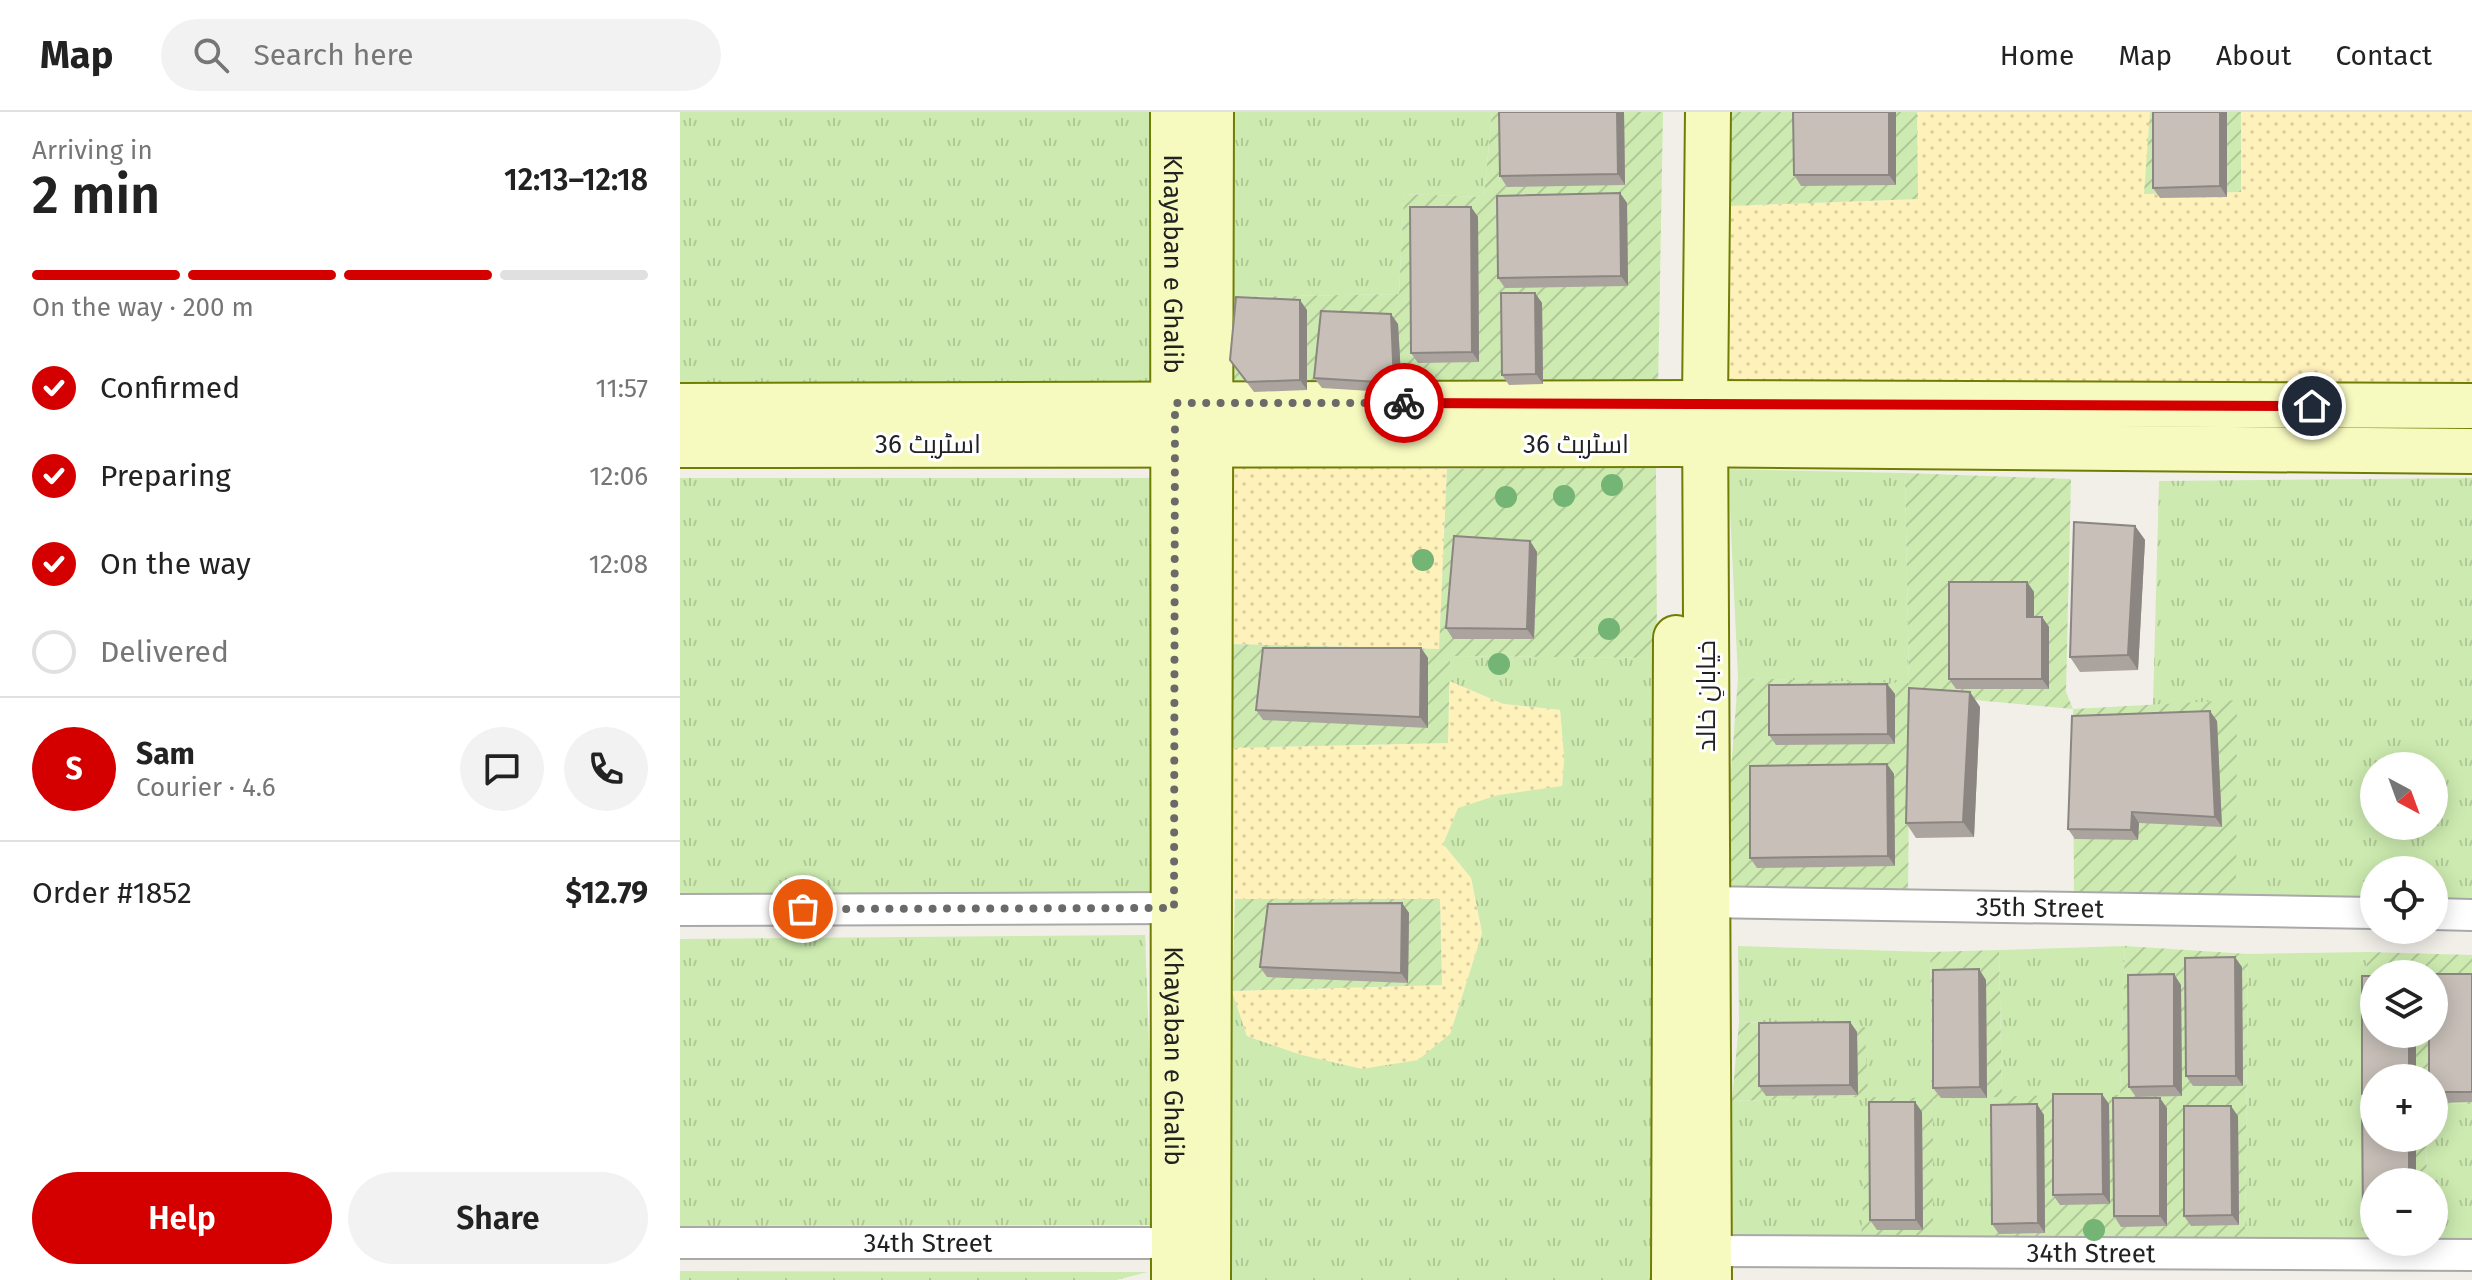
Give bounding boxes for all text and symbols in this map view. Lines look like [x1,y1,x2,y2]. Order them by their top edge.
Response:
search box [161,19,721,91]
text: Map [40,32,113,78]
icon: search [189,33,233,77]
text: Search here [253,37,414,73]
text: Home [2000,39,2074,72]
text: Map [2118,39,2172,72]
text: About [2216,39,2291,72]
text: Contact [2335,39,2432,72]
text: Arriving in [32,135,153,166]
street label: Khayaban e Ghalib [1158,154,1189,374]
text: 12:13–12:18 [504,162,648,198]
text: 2 min [32,164,160,227]
text: On the way · 200 m [32,292,254,323]
courier [1364,363,1444,443]
icon: check [32,366,76,410]
text: Confirmed [100,370,240,406]
pin [2278,372,2346,440]
text: 11:57 [596,373,648,404]
icon: bike [1382,381,1426,425]
icon: home [2290,384,2334,428]
street label: اسٹریٹ 36 [875,429,981,460]
street label: اسٹریٹ 36 [1523,429,1629,460]
icon: check [32,454,76,498]
text: Preparing [100,458,231,494]
text: 12:06 [589,461,648,492]
icon: check [32,542,76,586]
text: On the way [100,546,251,582]
text: 12:08 [589,549,648,580]
text: Delivered [100,634,229,670]
street label: خیابانِ خالد [1691,640,1724,752]
button: chat [460,727,544,811]
button: phone [564,727,648,811]
text: Sam [136,736,195,772]
text: S [65,751,83,787]
north arrow [2360,752,2448,840]
map controls [2360,752,2448,1256]
text: Courier · 4.6 [136,772,276,803]
button: locate [2360,856,2448,944]
text: Order #1852 [32,875,192,911]
text: $12.79 [566,875,648,911]
pin [769,875,837,943]
icon: bag [781,887,825,931]
street label: 35th Street [1976,891,2105,924]
street label: Khayaban e Ghalib [1158,946,1189,1166]
button: layers [2360,960,2448,1048]
button: + [2360,1064,2448,1152]
button: − [2360,1168,2448,1256]
button: Help [32,1172,332,1264]
button: Share [348,1172,648,1264]
street label: 34th Street [864,1228,993,1259]
street label: 34th Street [2027,1237,2156,1269]

